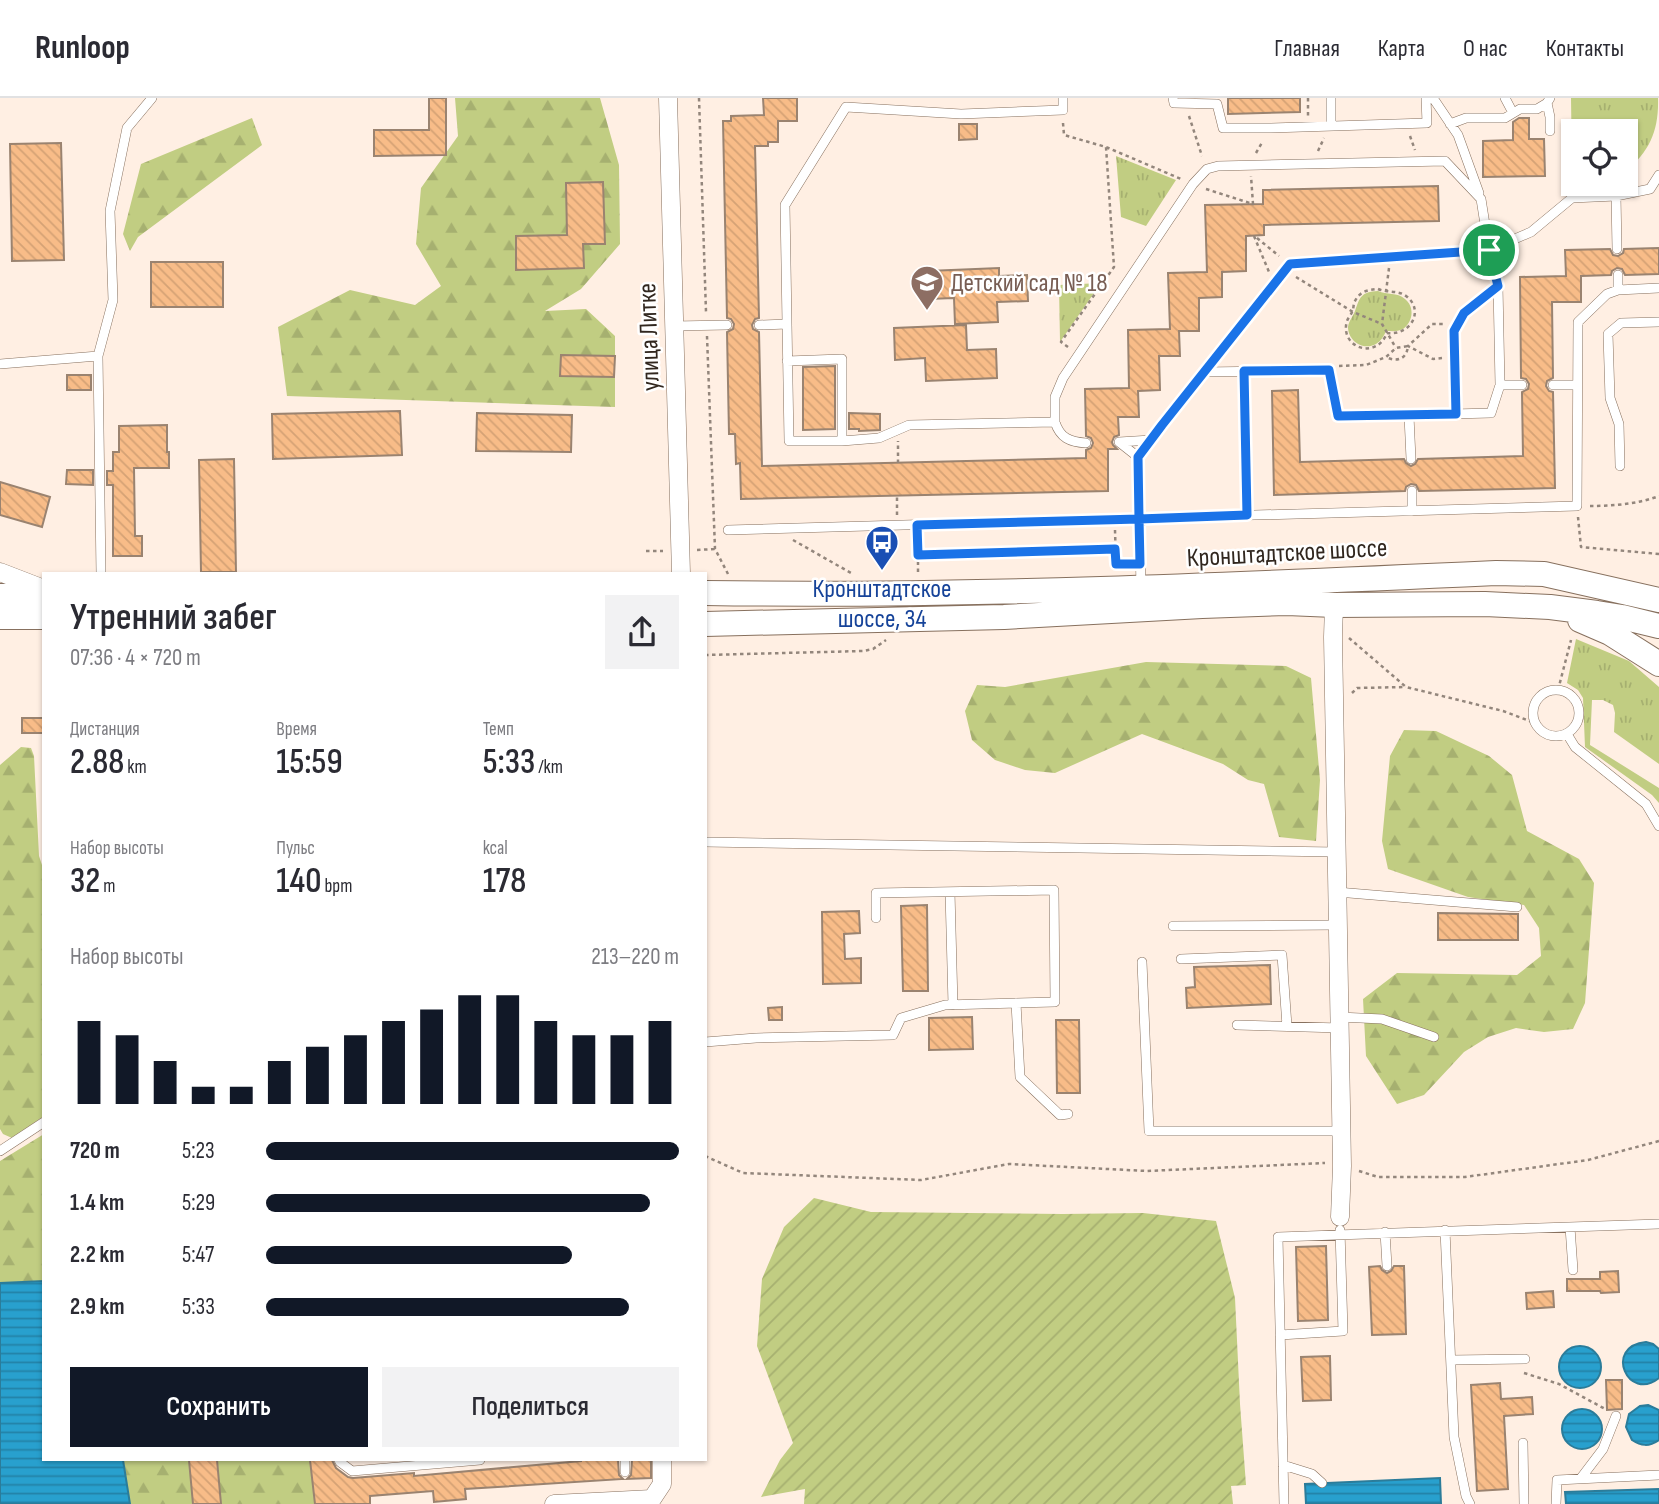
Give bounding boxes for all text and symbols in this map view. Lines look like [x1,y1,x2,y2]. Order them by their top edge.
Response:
text: Runloop [35,28,130,68]
text: Главная [1274,34,1340,63]
text: Карта [1378,34,1425,63]
text: О нас [1463,34,1508,63]
text: Контакты [1546,34,1624,63]
map controls [1561,119,1638,196]
button: locate [1561,119,1638,196]
pin [1459,220,1519,280]
icon: arrive [1470,231,1508,269]
school or university icon: Детский сад № 18 [908,263,946,312]
place label: Детский сад № 18 [951,268,1108,299]
street label: улица Литке [632,282,667,392]
bus stop icon: Кронштадтское шоссе, 34 [863,523,901,572]
street label: Кронштадтское шоссе [1186,533,1388,574]
place label: Кронштадтское шоссе, 34 [813,574,951,635]
text: Утренний забег [70,595,277,640]
button: share [605,595,679,669]
text: 07:36 · 4 × 720 m [70,644,201,672]
text: Дистанция [70,718,140,741]
text: Время [276,718,317,741]
text: Темп [483,718,514,741]
text: 2.88 [70,741,124,784]
text: 15:59 [276,741,343,784]
text: 5:33 [483,741,535,784]
text: km [124,756,147,779]
text: /km [535,756,563,779]
text: Набор высоты [70,837,164,860]
text: Пульс [276,837,315,860]
text: kcal [483,837,508,860]
text: 32 [70,860,100,903]
text: 140 [276,860,321,903]
text: 178 [483,860,526,903]
text: m [100,875,115,898]
text: bpm [321,875,352,898]
text: Набор высоты [70,943,183,971]
text: 213–220 m [591,943,679,971]
text: 720 m [70,1137,120,1165]
text: 5:23 [182,1137,215,1165]
text: 1.4 km [70,1189,124,1217]
text: 5:29 [182,1189,215,1217]
text: 2.2 km [70,1241,124,1269]
text: 5:47 [182,1241,214,1269]
text: 2.9 km [70,1293,124,1321]
text: 5:33 [182,1293,215,1321]
button: Сохранить [70,1367,368,1447]
button: Поделиться [382,1367,679,1447]

